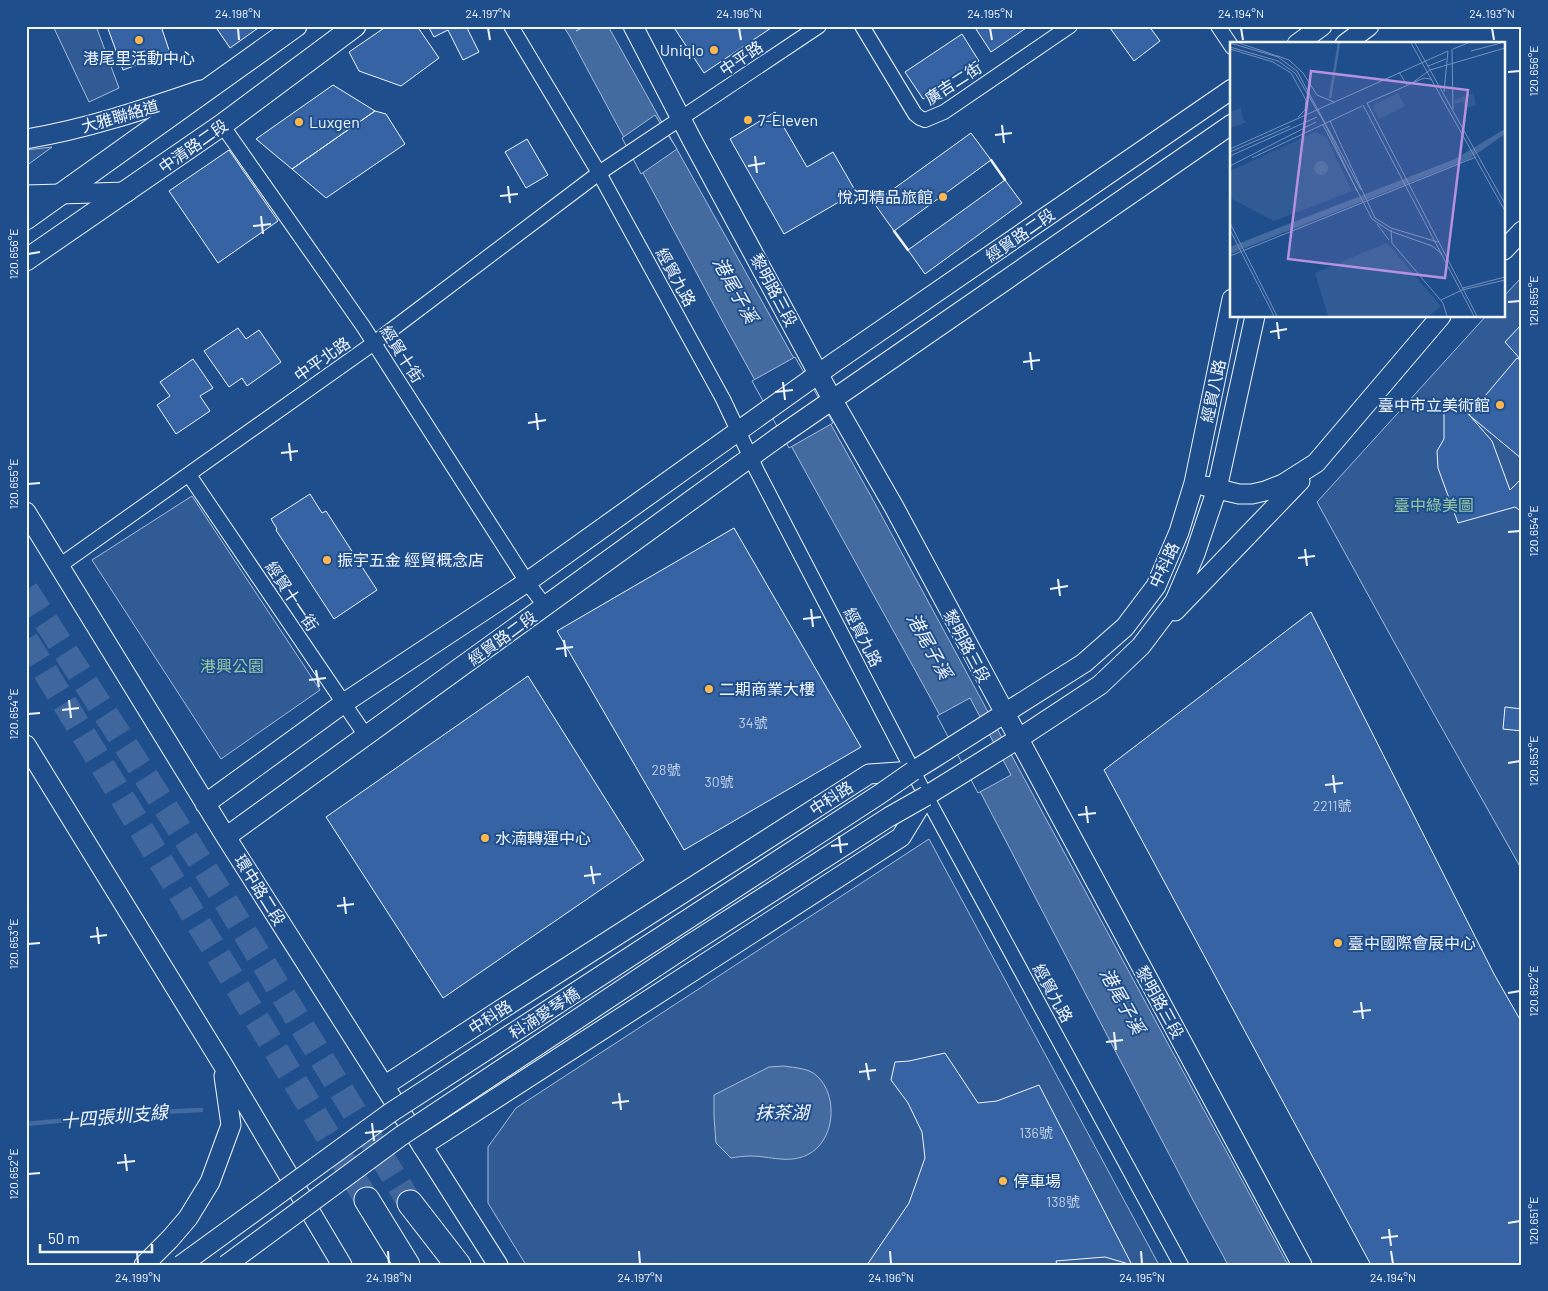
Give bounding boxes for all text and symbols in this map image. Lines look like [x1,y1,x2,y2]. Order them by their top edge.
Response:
text: 24.198°N [215,6,261,20]
text: 24.197°N [465,6,511,20]
text: 24.196°N [716,6,762,20]
text: 24.195°N [967,6,1013,20]
text: 24.194°N [1218,6,1264,20]
text: 24.193°N [1469,6,1515,20]
marker: 港尾里活動中心 [133,34,145,46]
street label: 中平路 [716,36,766,79]
place label: Uniqlo [660,40,704,59]
inset map [1230,42,1506,318]
marker: Uniqlo [708,44,720,56]
text: 120.656°E [1526,45,1540,97]
place label: 港尾里活動中心 [83,48,195,67]
street label: 廣吉二街 [921,57,985,108]
street label: 大雅聯絡道 [79,95,161,136]
place label: 7-Eleven [758,110,818,129]
place label: Luxgen [309,112,360,131]
marker: 7-Eleven [742,114,754,126]
street label: 中清路二段 [154,115,231,176]
marker: Luxgen [293,116,305,128]
place label: 悅河精品旅館 [837,187,933,206]
marker: 悅河精品旅館 [937,191,949,203]
street label: 經貿路二段 [981,204,1058,265]
text: 120.656°E [6,228,20,280]
street label: 經貿九路 [653,244,700,309]
street label: 黎明路三段 [747,250,802,330]
water label: 港尾子溪 [709,253,764,329]
text: 120.655°E [1526,275,1540,327]
street label: 經貿十街 [377,322,428,386]
street label: 中平北路 [290,332,353,385]
street label: 經貿八路 [1197,358,1228,424]
place label: 臺中市立美術館 [1378,395,1490,414]
marker: 臺中市立美術館 [1494,399,1506,411]
text: 120.655°E [6,458,20,510]
park label: 臺中綠美圖 [1394,495,1474,514]
text: 120.654°E [1526,505,1540,557]
street label: 中科路 [1145,539,1182,591]
place label: 振宇五金 經貿概念店 [337,550,484,569]
marker: 振宇五金 經貿概念店 [321,554,333,566]
street label: 經貿十一街 [262,557,323,634]
street label: 經貿九路 [840,604,886,670]
street label: 經貿路二段 [464,606,540,669]
street label: 黎明路三段 [940,606,995,686]
water label: 港尾子溪 [903,609,958,685]
park label: 港興公園 [200,656,264,675]
place label: 二期商業大樓 [719,679,815,698]
marker: 二期商業大樓 [703,683,715,695]
text: 120.654°E [6,688,20,740]
house number: 34號 [739,714,767,731]
text: 120.653°E [1526,735,1540,787]
house number: 28號 [652,761,680,778]
house number: 30號 [704,773,734,790]
street label: 中科路 [805,777,856,819]
house number: 2211號 [1313,797,1351,814]
place label: 水湳轉運中心 [495,828,591,847]
marker: 水湳轉運中心 [479,832,491,844]
street label: 環中路二段 [231,851,290,929]
text: 120.653°E [6,918,20,970]
place label: 臺中國際會展中心 [1348,933,1476,952]
marker: 臺中國際會展中心 [1332,937,1344,949]
street label: 經貿九路 [1030,960,1077,1025]
street label: 黎明路三段 [1133,962,1188,1041]
water label: 港尾子溪 [1096,964,1151,1040]
text: 120.652°E [1526,965,1540,1017]
street label: 科湳愛琴橋 [505,983,582,1042]
street label: 中科路 [464,996,515,1038]
water label: 十四張圳支線 [59,1100,171,1132]
water label: 抹茶湖 [755,1101,812,1123]
house number: 136號 [1019,1124,1053,1141]
text: 120.652°E [6,1148,20,1200]
place label: 停車場 [1013,1171,1061,1190]
marker: 停車場 [997,1175,1009,1187]
house number: 138號 [1046,1193,1080,1210]
text: 120.651°E [1526,1197,1540,1245]
scale bar [40,1221,152,1253]
text: 50 m [48,1229,80,1247]
text: 24.199°N [115,1270,161,1284]
text: 24.198°N [366,1270,412,1284]
text: 24.197°N [617,1270,663,1284]
text: 24.196°N [868,1270,914,1284]
text: 24.195°N [1119,1270,1165,1284]
text: 24.194°N [1370,1270,1416,1284]

